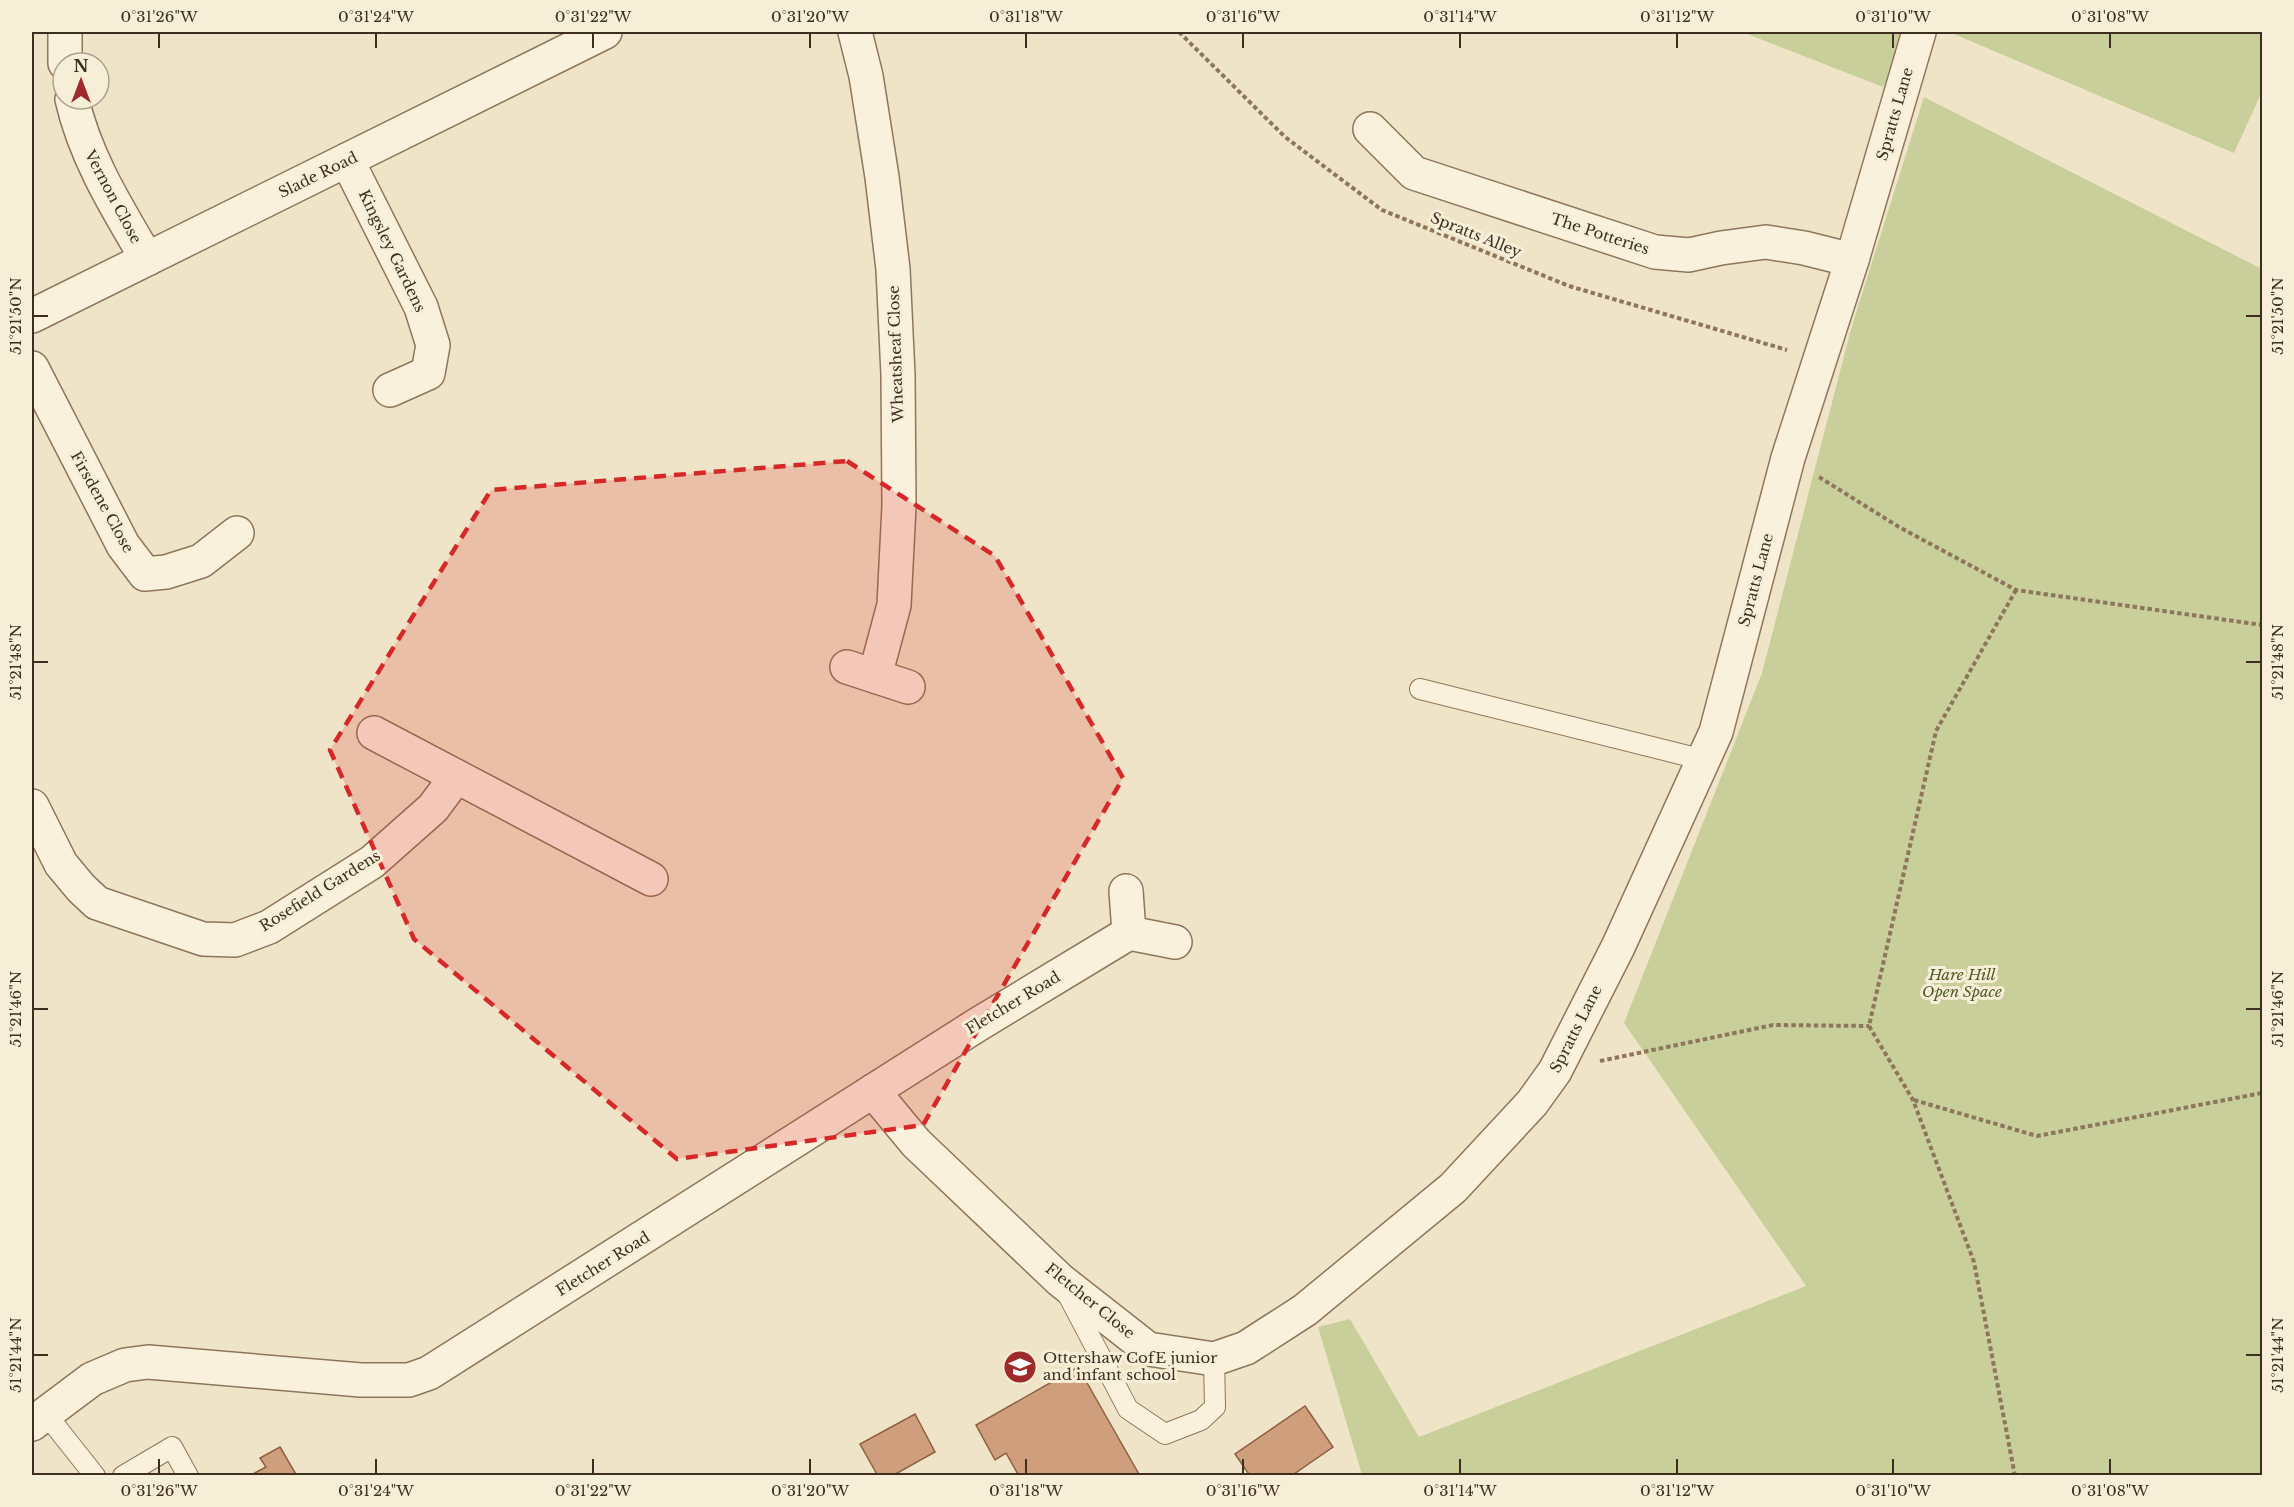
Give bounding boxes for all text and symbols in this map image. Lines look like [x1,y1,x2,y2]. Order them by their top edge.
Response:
text: 0°31'26"W [120,7,198,26]
text: 0°31'24"W [338,7,414,26]
text: 0°31'22"W [555,7,632,26]
text: 0°31'20"W [771,7,849,26]
text: 0°31'18"W [989,7,1063,26]
text: 0°31'16"W [1206,7,1281,26]
text: 0°31'14"W [1423,7,1497,26]
text: 0°31'12"W [1640,7,1714,26]
text: 0°31'10"W [1855,7,1931,26]
text: 0°31'08"W [2071,7,2149,26]
north arrow [51,51,111,111]
text: N [73,56,89,76]
street label: Spratts Lane [1872,65,1917,163]
street label: Vernon Close [80,146,146,247]
street label: Slade Road [275,147,361,202]
street label: Kingsley Gardens [355,186,430,315]
street label: Spratts Alley [1428,208,1525,262]
street label: The Potteries [1548,209,1652,258]
text: 51°21'50"N [6,277,25,355]
text: 51°21'50"N [2268,277,2287,355]
street label: Wheatsheaf Close [884,285,907,424]
street label: Firsdene Close [67,448,138,556]
street label: Spratts Lane [1734,531,1777,629]
text: 51°21'48"N [6,624,25,700]
text: 51°21'48"N [2268,624,2287,700]
street label: Rosefield Gardens [256,846,384,935]
park label: Hare Hill Open Space [1922,965,2002,1001]
street label: Fletcher Road [962,967,1064,1038]
text: 51°21'46"N [6,971,25,1047]
text: 51°21'46"N [2268,971,2287,1047]
street label: Spratts Lane [1545,982,1606,1076]
street label: Fletcher Road [552,1227,653,1300]
street label: Fletcher Close [1042,1259,1139,1342]
text: 51°21'44"N [6,1317,25,1393]
text: 51°21'44"N [2268,1317,2287,1393]
place label: Ottershaw CofE junior and infant school [1043,1348,1218,1384]
school or university icon: Ottershaw CofE junior and infant school [1002,1349,1038,1385]
text: 0°31'26"W [120,1481,198,1500]
text: 0°31'24"W [338,1481,414,1500]
text: 0°31'22"W [555,1481,632,1500]
text: 0°31'20"W [771,1481,849,1500]
text: 0°31'18"W [989,1481,1063,1500]
text: 0°31'16"W [1206,1481,1281,1500]
text: 0°31'14"W [1423,1481,1497,1500]
text: 0°31'12"W [1640,1481,1714,1500]
text: 0°31'10"W [1855,1481,1931,1500]
text: 0°31'08"W [2071,1481,2149,1500]

